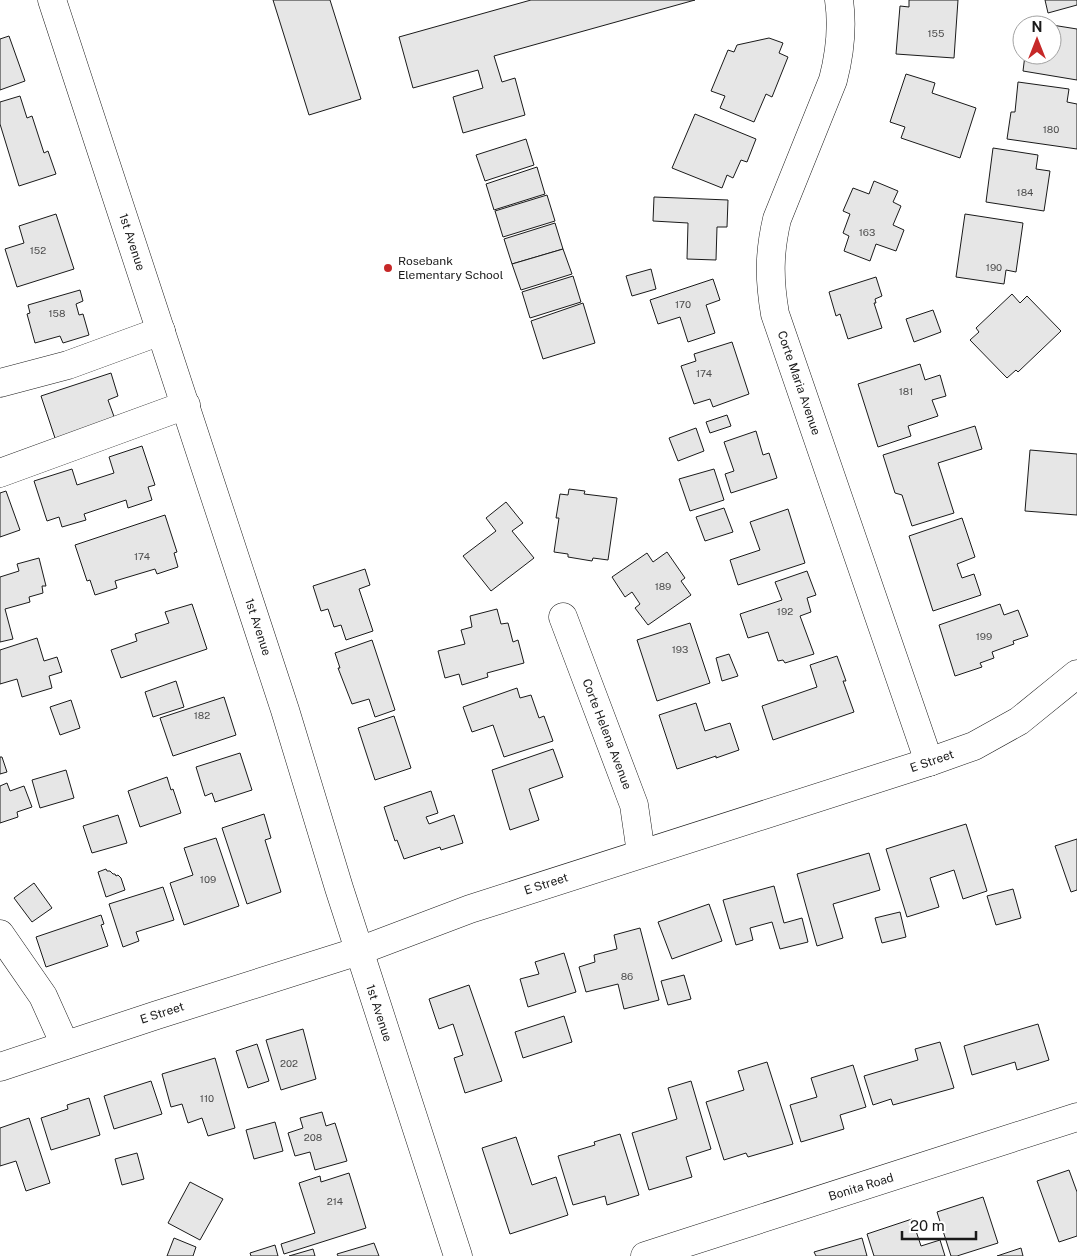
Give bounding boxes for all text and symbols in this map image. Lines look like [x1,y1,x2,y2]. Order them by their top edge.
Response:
north arrow [1012,15,1062,65]
text: N [1032,19,1042,35]
house number: 155 [928,27,944,39]
house number: 180 [1043,123,1059,135]
house number: 184 [1017,186,1033,198]
street label: 1st Avenue [116,211,148,273]
house number: 163 [859,226,875,238]
house number: 152 [30,244,46,256]
place label: Rosebank Elementary School [398,254,504,282]
house number: 190 [986,261,1002,273]
marker: Rosebank Elementary School [382,262,394,274]
house number: 170 [675,298,691,310]
house number: 158 [49,307,65,319]
street label: Corte Maria Avenue [775,329,823,437]
house number: 174 [696,367,712,379]
house number: 181 [899,385,913,397]
house number: 174 [134,550,150,562]
house number: 189 [655,580,671,592]
street label: 1st Avenue [242,596,274,658]
house number: 192 [777,605,793,617]
house number: 199 [976,630,992,642]
house number: 193 [672,643,688,655]
street label: Corte Helena Avenue [579,677,635,791]
house number: 182 [194,709,210,721]
street label: E Street [908,747,956,775]
street label: E Street [522,870,570,898]
house number: 109 [200,873,216,885]
house number: 86 [621,970,633,982]
street label: 1st Avenue [363,982,395,1044]
street label: E Street [138,999,186,1027]
house number: 202 [280,1057,298,1069]
house number: 110 [200,1092,214,1104]
house number: 208 [304,1131,322,1143]
street label: Bonita Road [827,1170,895,1204]
house number: 214 [327,1195,343,1207]
scale bar [902,1208,976,1240]
text: 20 m [910,1217,945,1234]

